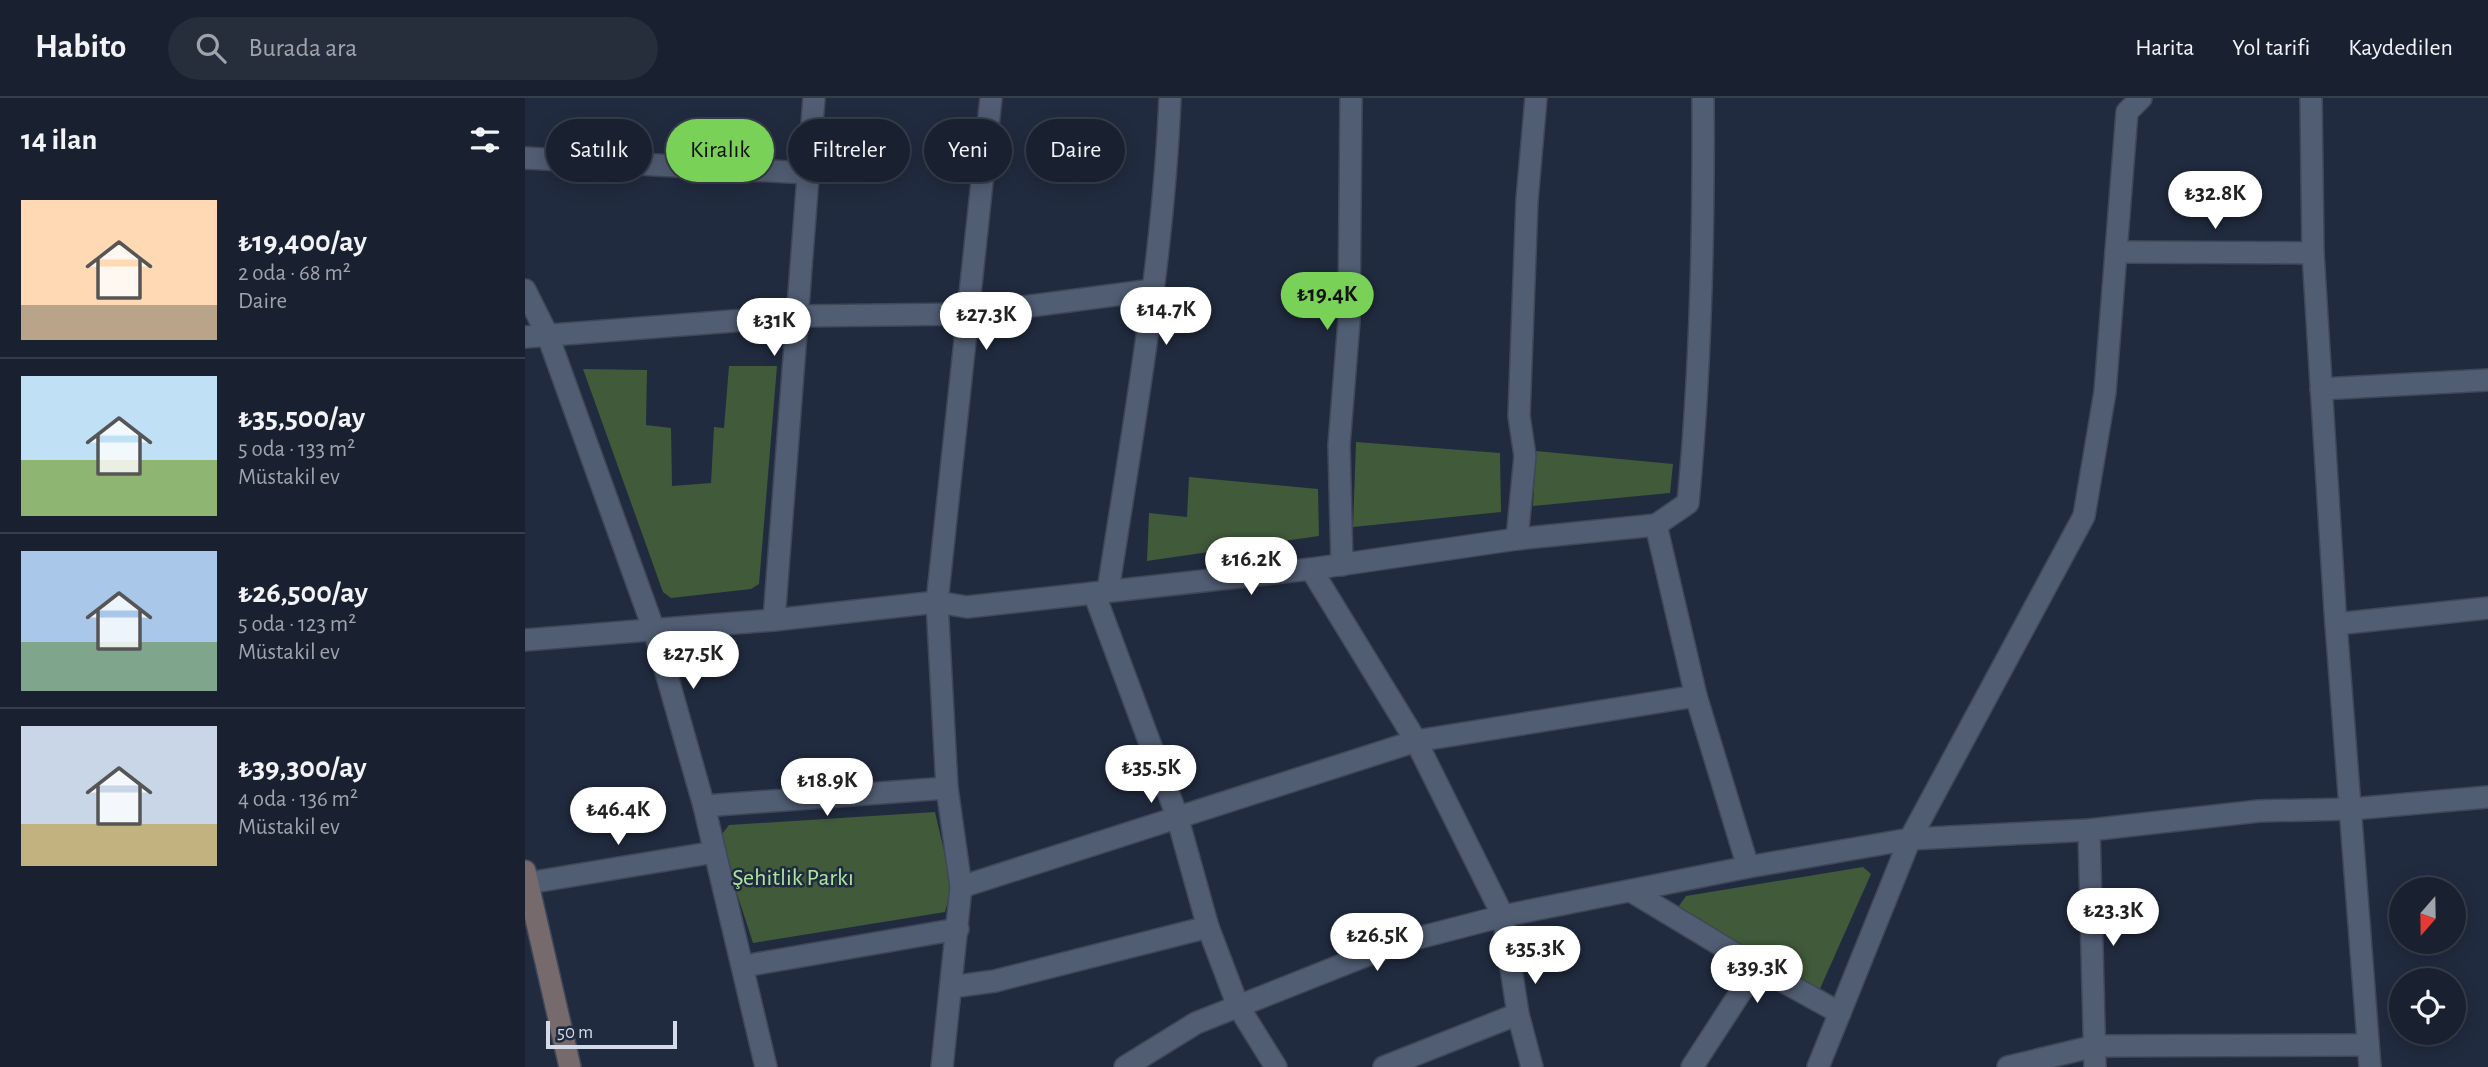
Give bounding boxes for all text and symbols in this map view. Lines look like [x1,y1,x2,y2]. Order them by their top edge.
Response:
search box [168,17,658,80]
icon: search [192,29,230,67]
text: Habito [35,31,126,64]
text: Burada ara [248,35,357,61]
text: Harita [2135,36,2194,60]
text: Yol tarifi [2232,36,2310,60]
text: Kaydedilen [2348,36,2453,60]
chip: Satılık [546,119,652,182]
chip: Kiralık [666,119,774,182]
chip: Filtreler [788,119,910,182]
chip: Yeni [924,119,1012,182]
chip: Daire [1026,119,1125,182]
icon: filters [466,121,504,159]
text: 14 ilan [21,125,97,155]
pin: ₺32.8K [2158,172,2272,231]
text: ₺32.8K [2184,182,2246,205]
text: ₺19,400/ay [238,227,367,257]
icon: home [77,228,161,312]
text: 2 oda · 68 m² [238,262,351,285]
pin: ₺19.4K [1270,272,1384,332]
text: ₺19.4K [1297,283,1357,306]
pin: ₺14.7K [1109,288,1223,347]
text: Daire [238,290,287,313]
pin: ₺27.3K [929,292,1043,352]
text: ₺14.7K [1136,298,1196,321]
pin: ₺31K [733,299,815,358]
text: ₺27.3K [956,303,1016,326]
text: ₺31K [753,309,795,332]
text: ₺35,500/ay [238,403,365,433]
icon: home [77,404,161,488]
text: 5 oda · 133 m² [238,438,355,461]
text: Müstakil ev [238,466,340,489]
pin: ₺16.2K [1194,538,1308,597]
text: ₺16.2K [1221,548,1281,571]
text: ₺26,500/ay [238,578,368,608]
icon: home [77,579,161,663]
text: 5 oda · 123 m² [238,613,356,636]
pin: ₺27.5K [636,632,750,691]
text: Müstakil ev [238,641,340,664]
text: ₺27.5K [663,642,723,665]
pin: ₺35.5K [1094,746,1208,805]
text: ₺39,300/ay [238,753,367,783]
icon: home [77,754,161,838]
text: ₺35.5K [1121,756,1181,779]
pin: ₺18.9K [770,758,884,818]
text: ₺18.9K [797,769,857,792]
text: 4 oda · 136 m² [238,788,358,811]
pin: ₺46.4K [561,788,675,847]
text: ₺46.4K [586,798,650,821]
text: Müstakil ev [238,816,340,839]
park label: Şehitlik Parkı [732,866,854,890]
north arrow [2389,877,2466,954]
map controls [2389,877,2466,1045]
pin: ₺23.3K [2056,888,2170,948]
text: ₺23.3K [2083,899,2143,922]
pin: ₺26.5K [1320,914,1434,973]
text: ₺26.5K [1346,924,1408,947]
pin: ₺35.3K [1478,926,1592,986]
text: ₺35.3K [1505,937,1565,960]
pin: ₺39.3K [1700,946,1814,1005]
text: ₺39.3K [1727,956,1787,979]
button: locate [2389,968,2466,1045]
scale bar [546,1018,677,1050]
text: 50 m [557,1023,593,1042]

